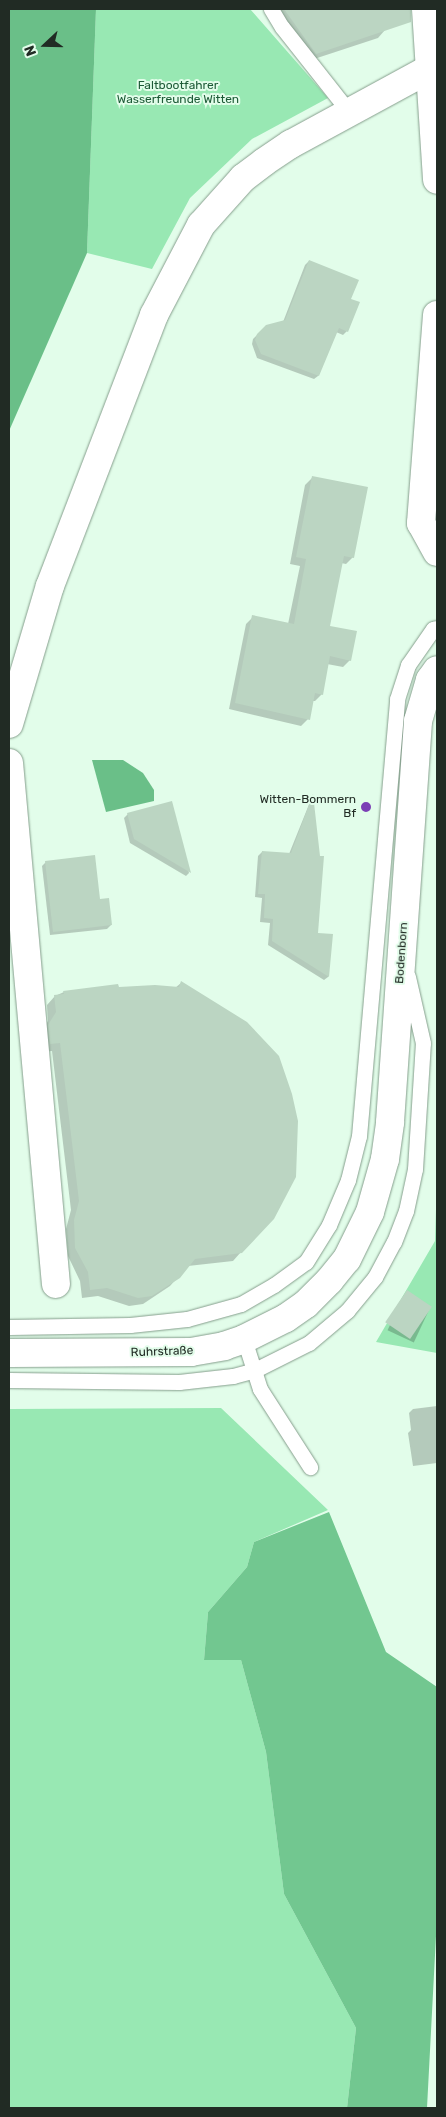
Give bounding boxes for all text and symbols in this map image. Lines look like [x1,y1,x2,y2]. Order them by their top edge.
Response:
north arrow [20,20,70,70]
text: N [21,43,40,58]
park label: Faltbootfahrer Wasserfreunde Witten [117,79,239,107]
place label: Witten-Bommern Bf [260,793,356,821]
marker: Witten-Bommern Bf [360,801,372,813]
street label: Bodenborn [393,922,411,984]
street label: Ruhrstraße [130,1344,194,1360]

